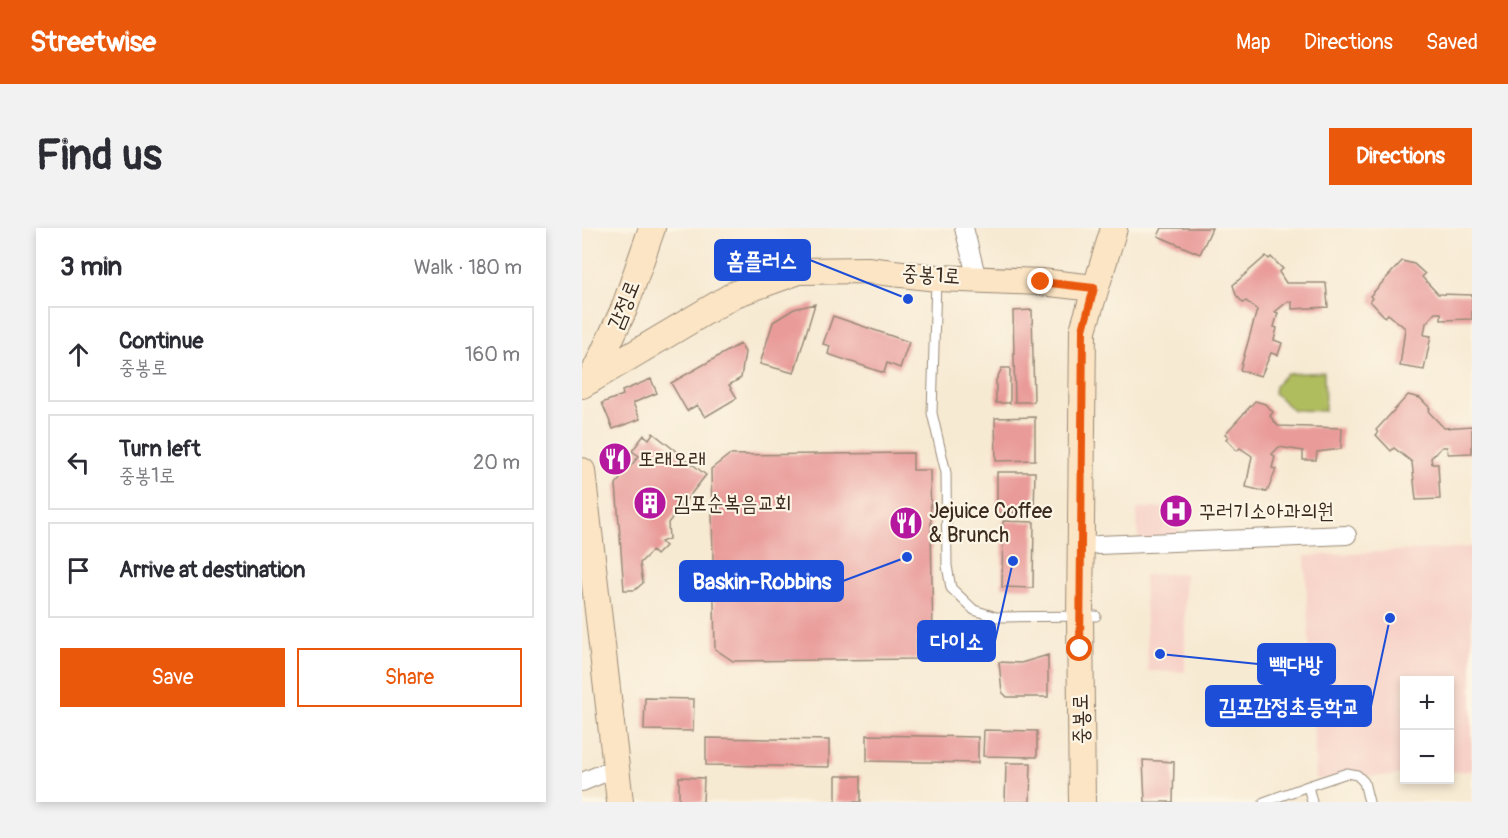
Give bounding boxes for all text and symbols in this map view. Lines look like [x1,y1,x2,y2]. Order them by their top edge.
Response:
text: Streetwise [30,25,156,60]
text: Map [1236,29,1271,56]
text: Directions [1304,29,1393,56]
text: Saved [1426,29,1478,56]
button: Directions [1329,128,1472,185]
text: Find us [36,130,162,182]
callout: 홈플러스 [715,240,810,280]
text: 홈플러스 [727,247,797,275]
text: 3 min [60,251,122,283]
text: Walk · 180 m [414,255,522,280]
street label: 중봉1로 [901,259,961,291]
route end [1027,268,1053,294]
street label: 감정로 [602,276,646,334]
text: Continue [119,327,203,355]
icon: ahead [62,338,95,371]
text: 160 m [465,342,520,367]
text: 중봉로 [119,355,167,380]
text: Turn left [119,435,201,463]
restaurant icon: 또래오래 [597,441,633,477]
icon: left [62,446,95,479]
place label: 또래오래 [638,446,706,473]
text: 20 m [473,450,520,475]
text: 중봉1로 [119,463,175,488]
building icon: 김포순복음교회 [632,485,668,521]
place label: 김포순복음교회 [673,490,791,517]
hospital icon: 꾸러기소아과의원 [1158,493,1194,529]
place label: Jejuice Coffee & Brunch [929,498,1053,549]
place label: 꾸러기소아과의원 [1199,498,1334,525]
restaurant icon: Jejuice Coffee & Brunch [888,505,924,541]
icon: arrive [62,554,95,587]
text: Arrive at destination [119,556,305,584]
callout: Baskin-Robbins [680,561,843,601]
text: Baskin-Robbins [693,568,832,596]
callout: 다이소 [918,621,995,661]
text: 다이소 [930,628,984,656]
route start [1066,635,1092,661]
callout: 빽다방 [1258,644,1335,684]
button: Save [60,648,285,707]
button: Share [297,648,522,707]
text: 빽다방 [1268,651,1323,679]
map controls [1400,676,1454,784]
button: + [1400,676,1454,730]
callout: 김포감정초등학교 [1206,686,1371,726]
street label: 중봉로 [1067,693,1095,745]
text: 김포감정초등학교 [1218,693,1360,721]
button: − [1400,730,1454,784]

